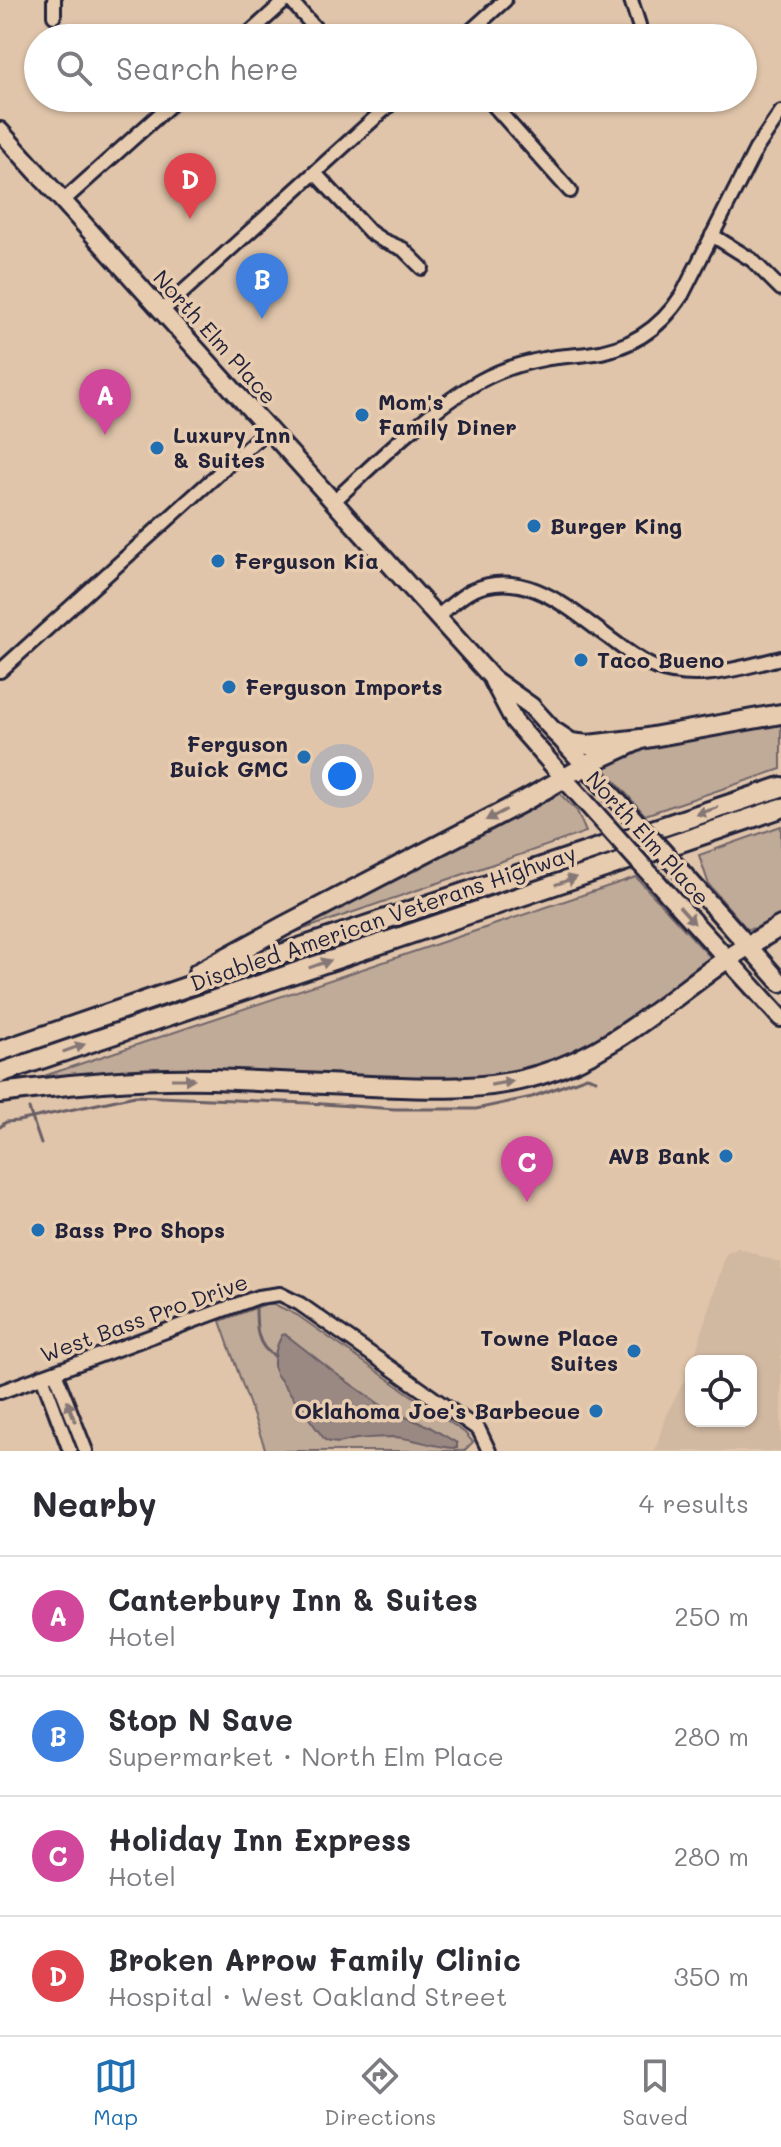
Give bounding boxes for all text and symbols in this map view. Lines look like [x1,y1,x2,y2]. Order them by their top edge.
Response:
search box [24,24,757,112]
icon: search [52,46,96,90]
text: Search here [116,48,299,88]
pin: D [164,153,216,219]
pin: B [236,253,288,319]
street label: North Elm Place [147,263,283,410]
pin: A [79,369,131,435]
place label: Mom's Family Diner [378,387,517,441]
marker: Mom's Family Diner [353,406,371,424]
place label: Luxury Inn & Suites [173,420,290,474]
marker: Luxury Inn & Suites [148,439,166,457]
place label: Burger King [550,511,682,540]
marker: Burger King [525,517,543,535]
place label: Ferguson Kia [234,546,379,575]
marker: Ferguson Kia [209,552,227,570]
place label: Taco Bueno [597,645,724,674]
marker: Taco Bueno [572,651,590,669]
place label: Ferguson Imports [245,672,443,701]
marker: Ferguson Imports [220,678,238,696]
place label: Ferguson Buick GMC [169,729,288,783]
marker: Ferguson Buick GMC [295,748,313,766]
your location [322,756,362,796]
street label: North Elm Place [580,764,716,911]
one-way arrow [695,806,719,818]
one-way arrow [485,808,507,822]
street label: Disabled American Veterans Highway [186,838,579,997]
one-way arrow [555,874,579,886]
one-way arrow [678,905,696,924]
one-way arrow [308,957,332,970]
one-way arrow [62,1041,86,1053]
one-way arrow [171,1073,196,1085]
one-way arrow [490,1077,515,1089]
pin: C [501,1136,553,1202]
place label: AVB Bank [608,1141,710,1170]
marker: AVB Bank [717,1147,735,1165]
place label: Bass Pro Shops [54,1215,225,1244]
marker: Bass Pro Shops [29,1221,47,1239]
street label: West Bass Pro Drive [36,1266,252,1369]
place label: Towne Place Suites [480,1323,618,1377]
marker: Towne Place Suites [625,1342,643,1360]
map controls [685,1355,757,1427]
button: locate [685,1355,757,1427]
place label: Oklahoma Joe's Barbecue [294,1396,580,1425]
one-way arrow [64,1399,77,1423]
marker: Oklahoma Joe's Barbecue [587,1402,605,1420]
text: Nearby [32,1481,157,1526]
text: 4 results [639,1486,749,1520]
text: Canterbury Inn & Suites [108,1579,478,1619]
text: A [49,1599,67,1633]
text: 250 m [674,1599,749,1633]
text: Hotel [108,1619,176,1653]
text: Stop N Save [108,1699,293,1739]
text: B [49,1719,67,1753]
text: 280 m [674,1719,749,1753]
text: Supermarket · North Elm Place [108,1739,504,1773]
text: Holiday Inn Express [108,1819,411,1859]
text: C [48,1839,68,1873]
text: 280 m [674,1839,749,1873]
text: Hotel [108,1859,176,1893]
text: Broken Arrow Family Clinic [108,1939,521,1979]
text: D [49,1959,67,1993]
text: 350 m [674,1959,749,1993]
text: Hospital · West Oakland Street [108,1979,507,2013]
tab: Map [93,2054,138,2131]
tab: Directions [324,2054,436,2131]
tab: Saved [623,2054,688,2131]

